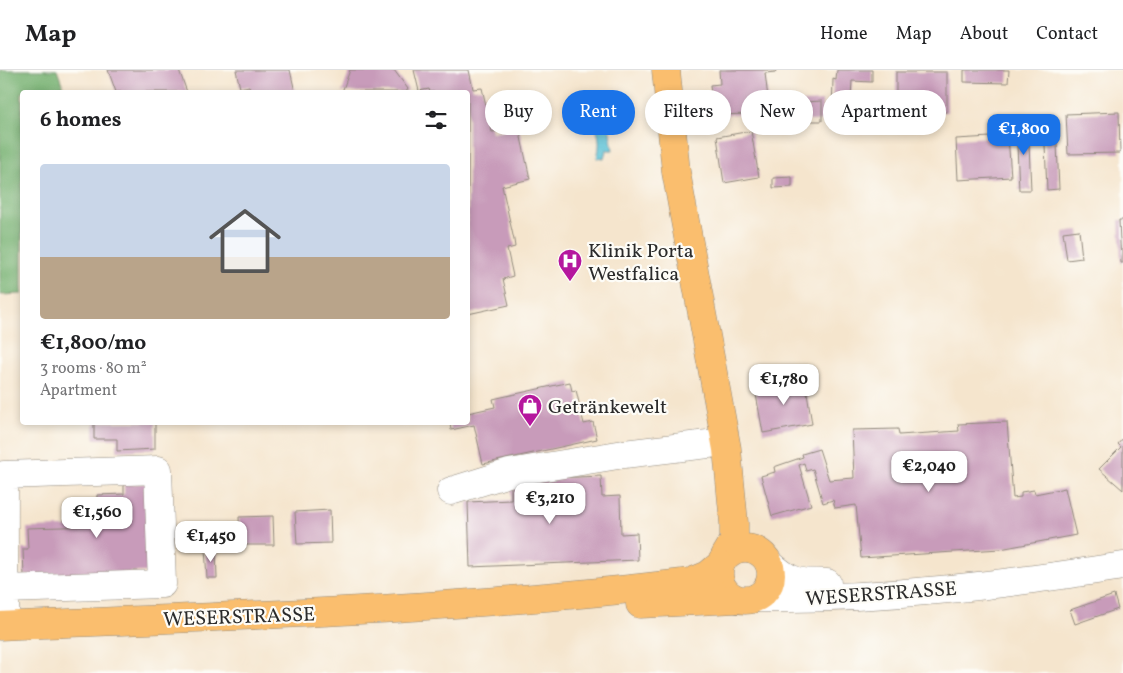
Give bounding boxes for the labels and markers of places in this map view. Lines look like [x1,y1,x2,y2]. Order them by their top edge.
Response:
pin: €1,800 [983,114,1065,156]
place label: Klinik Porta Westfalica [588,238,694,289]
hospital icon: Klinik Porta Westfalica [557,248,583,282]
pin: €1,780 [743,364,825,406]
shop icon: Getränkewelt [517,393,543,427]
place label: Getränkewelt [548,394,667,422]
pin: €2,040 [888,450,970,493]
pin: €3,210 [509,482,591,525]
pin: €1,560 [56,496,138,539]
pin: €1,450 [170,520,252,563]

